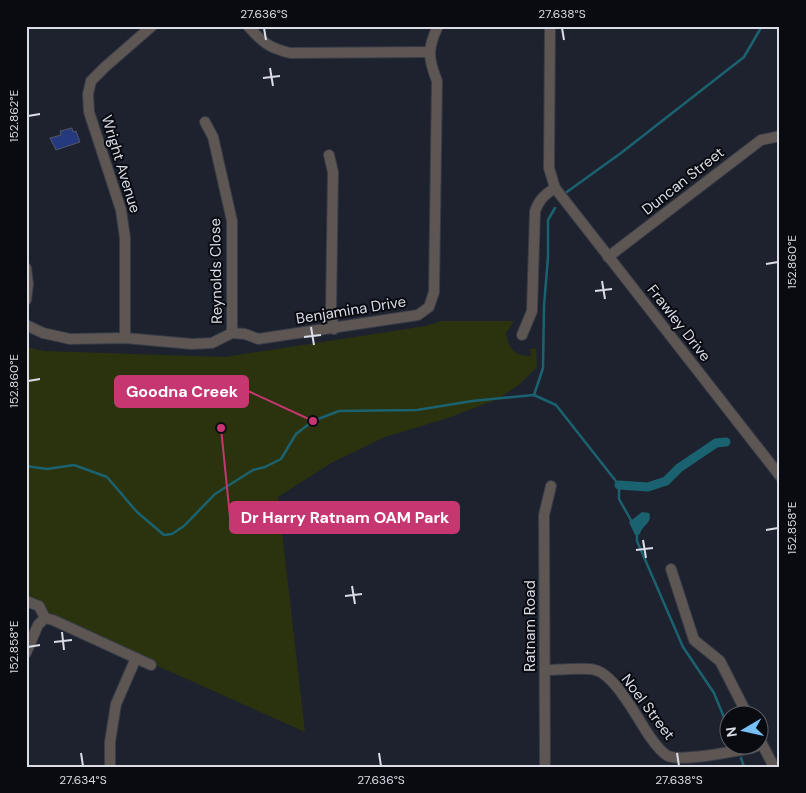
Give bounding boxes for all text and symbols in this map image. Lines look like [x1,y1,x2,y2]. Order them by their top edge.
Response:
text: 27.636°S [240,6,288,22]
text: 27.638°S [538,6,586,22]
text: 152.862°E [6,90,22,142]
street label: Wright Avenue [97,113,145,215]
street label: Duncan Street [638,142,728,219]
street label: Reynolds Close [205,218,227,324]
text: 152.860°E [784,235,800,289]
street label: Frawley Drive [643,280,715,366]
street label: Benjamina Drive [295,291,407,329]
text: 152.860°E [6,354,22,408]
callout: Goodna Creek [115,376,248,407]
text: Goodna Creek [126,381,239,402]
text: 152.858°E [784,501,800,554]
callout: Dr Harry Ratnam OAM Park [230,502,459,533]
text: Dr Harry Ratnam OAM Park [241,507,450,528]
street label: Ratnam Road [520,580,540,672]
text: 152.858°E [6,620,22,673]
street label: Noel Street [617,670,679,744]
north arrow [718,706,768,756]
text: N [721,726,741,738]
text: 27.634°S [59,772,107,788]
text: 27.636°S [357,772,405,788]
text: 27.638°S [655,772,703,788]

